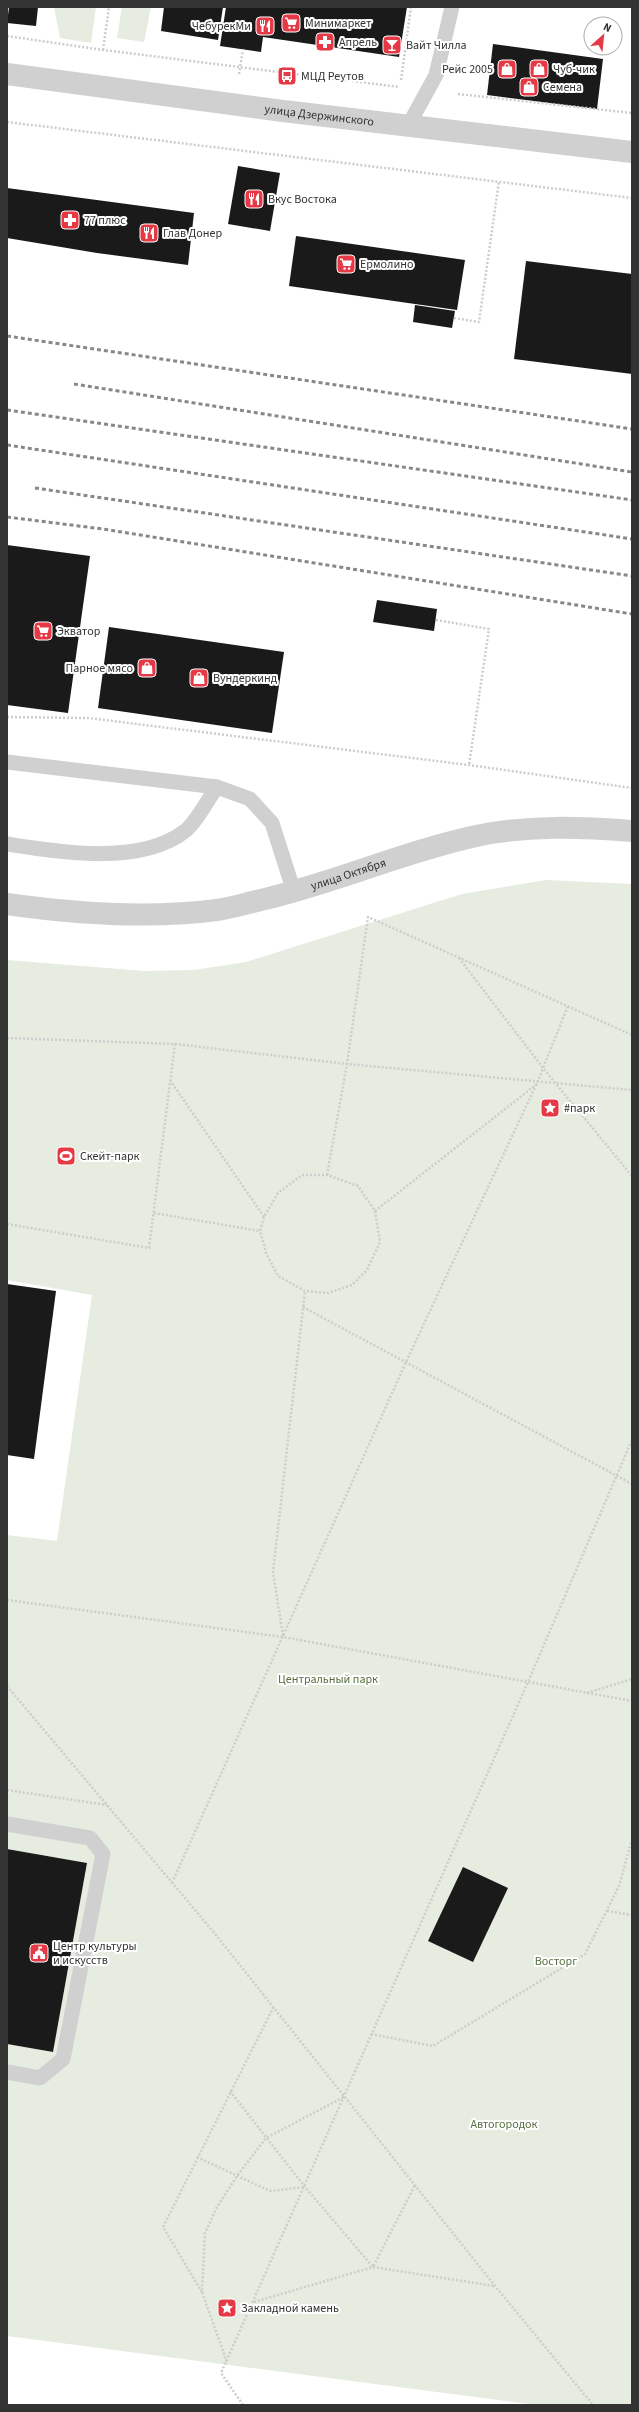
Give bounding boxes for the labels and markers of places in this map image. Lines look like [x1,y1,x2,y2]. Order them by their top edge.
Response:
supermarket icon: Минимаркет [280,12,302,34]
restaurant icon: ЧебурекМи [254,15,276,37]
place label: Минимаркет [305,15,372,32]
place label: ЧебурекМи [192,18,251,35]
pharmacy icon: Апрель [314,31,336,53]
place label: Апрель [339,34,377,51]
bar icon: Вайт Чилла [381,34,403,56]
place label: Вайт Чилла [406,37,467,54]
shop icon: Рейс 2005 [496,58,518,80]
shop icon: Чуб-чик [528,58,550,80]
place label: Рейс 2005 [442,61,493,78]
place label: Чуб-чик [553,61,595,78]
bus stop icon: МЦД Реутов [276,65,298,87]
place label: МЦД Реутов [301,68,364,85]
shop icon: Семена [518,76,540,98]
place label: Семена [543,79,582,96]
restaurant icon: Вкус Востока [243,188,265,210]
place label: Вкус Востока [268,191,337,208]
pharmacy icon: 77 плюс [59,209,81,231]
place label: 77 плюс [84,212,126,229]
restaurant icon: Глав Донер [138,222,160,244]
place label: Глав Донер [163,225,222,242]
supermarket icon: Ермолино [335,253,357,275]
place label: Ермолино [360,256,413,273]
supermarket icon: Экватор [32,620,54,642]
place label: Экватор [57,623,101,640]
shop icon: Парное мясо [136,657,158,679]
place label: Парное мясо [65,660,133,677]
shop icon: Вундеркинд [188,667,210,689]
place label: Вундеркинд [213,670,278,687]
place icon: #парк [539,1097,561,1119]
place label: #парк [564,1100,595,1117]
sports icon: Скейт-парк [55,1145,77,1167]
place label: Скейт-парк [80,1148,140,1165]
place label: Центр культуры и искусств [53,1938,137,1969]
public building icon: Центр культуры и искусств [28,1942,50,1964]
place icon: Закладной камень [216,2297,238,2319]
place label: Закладной камень [241,2300,339,2317]

